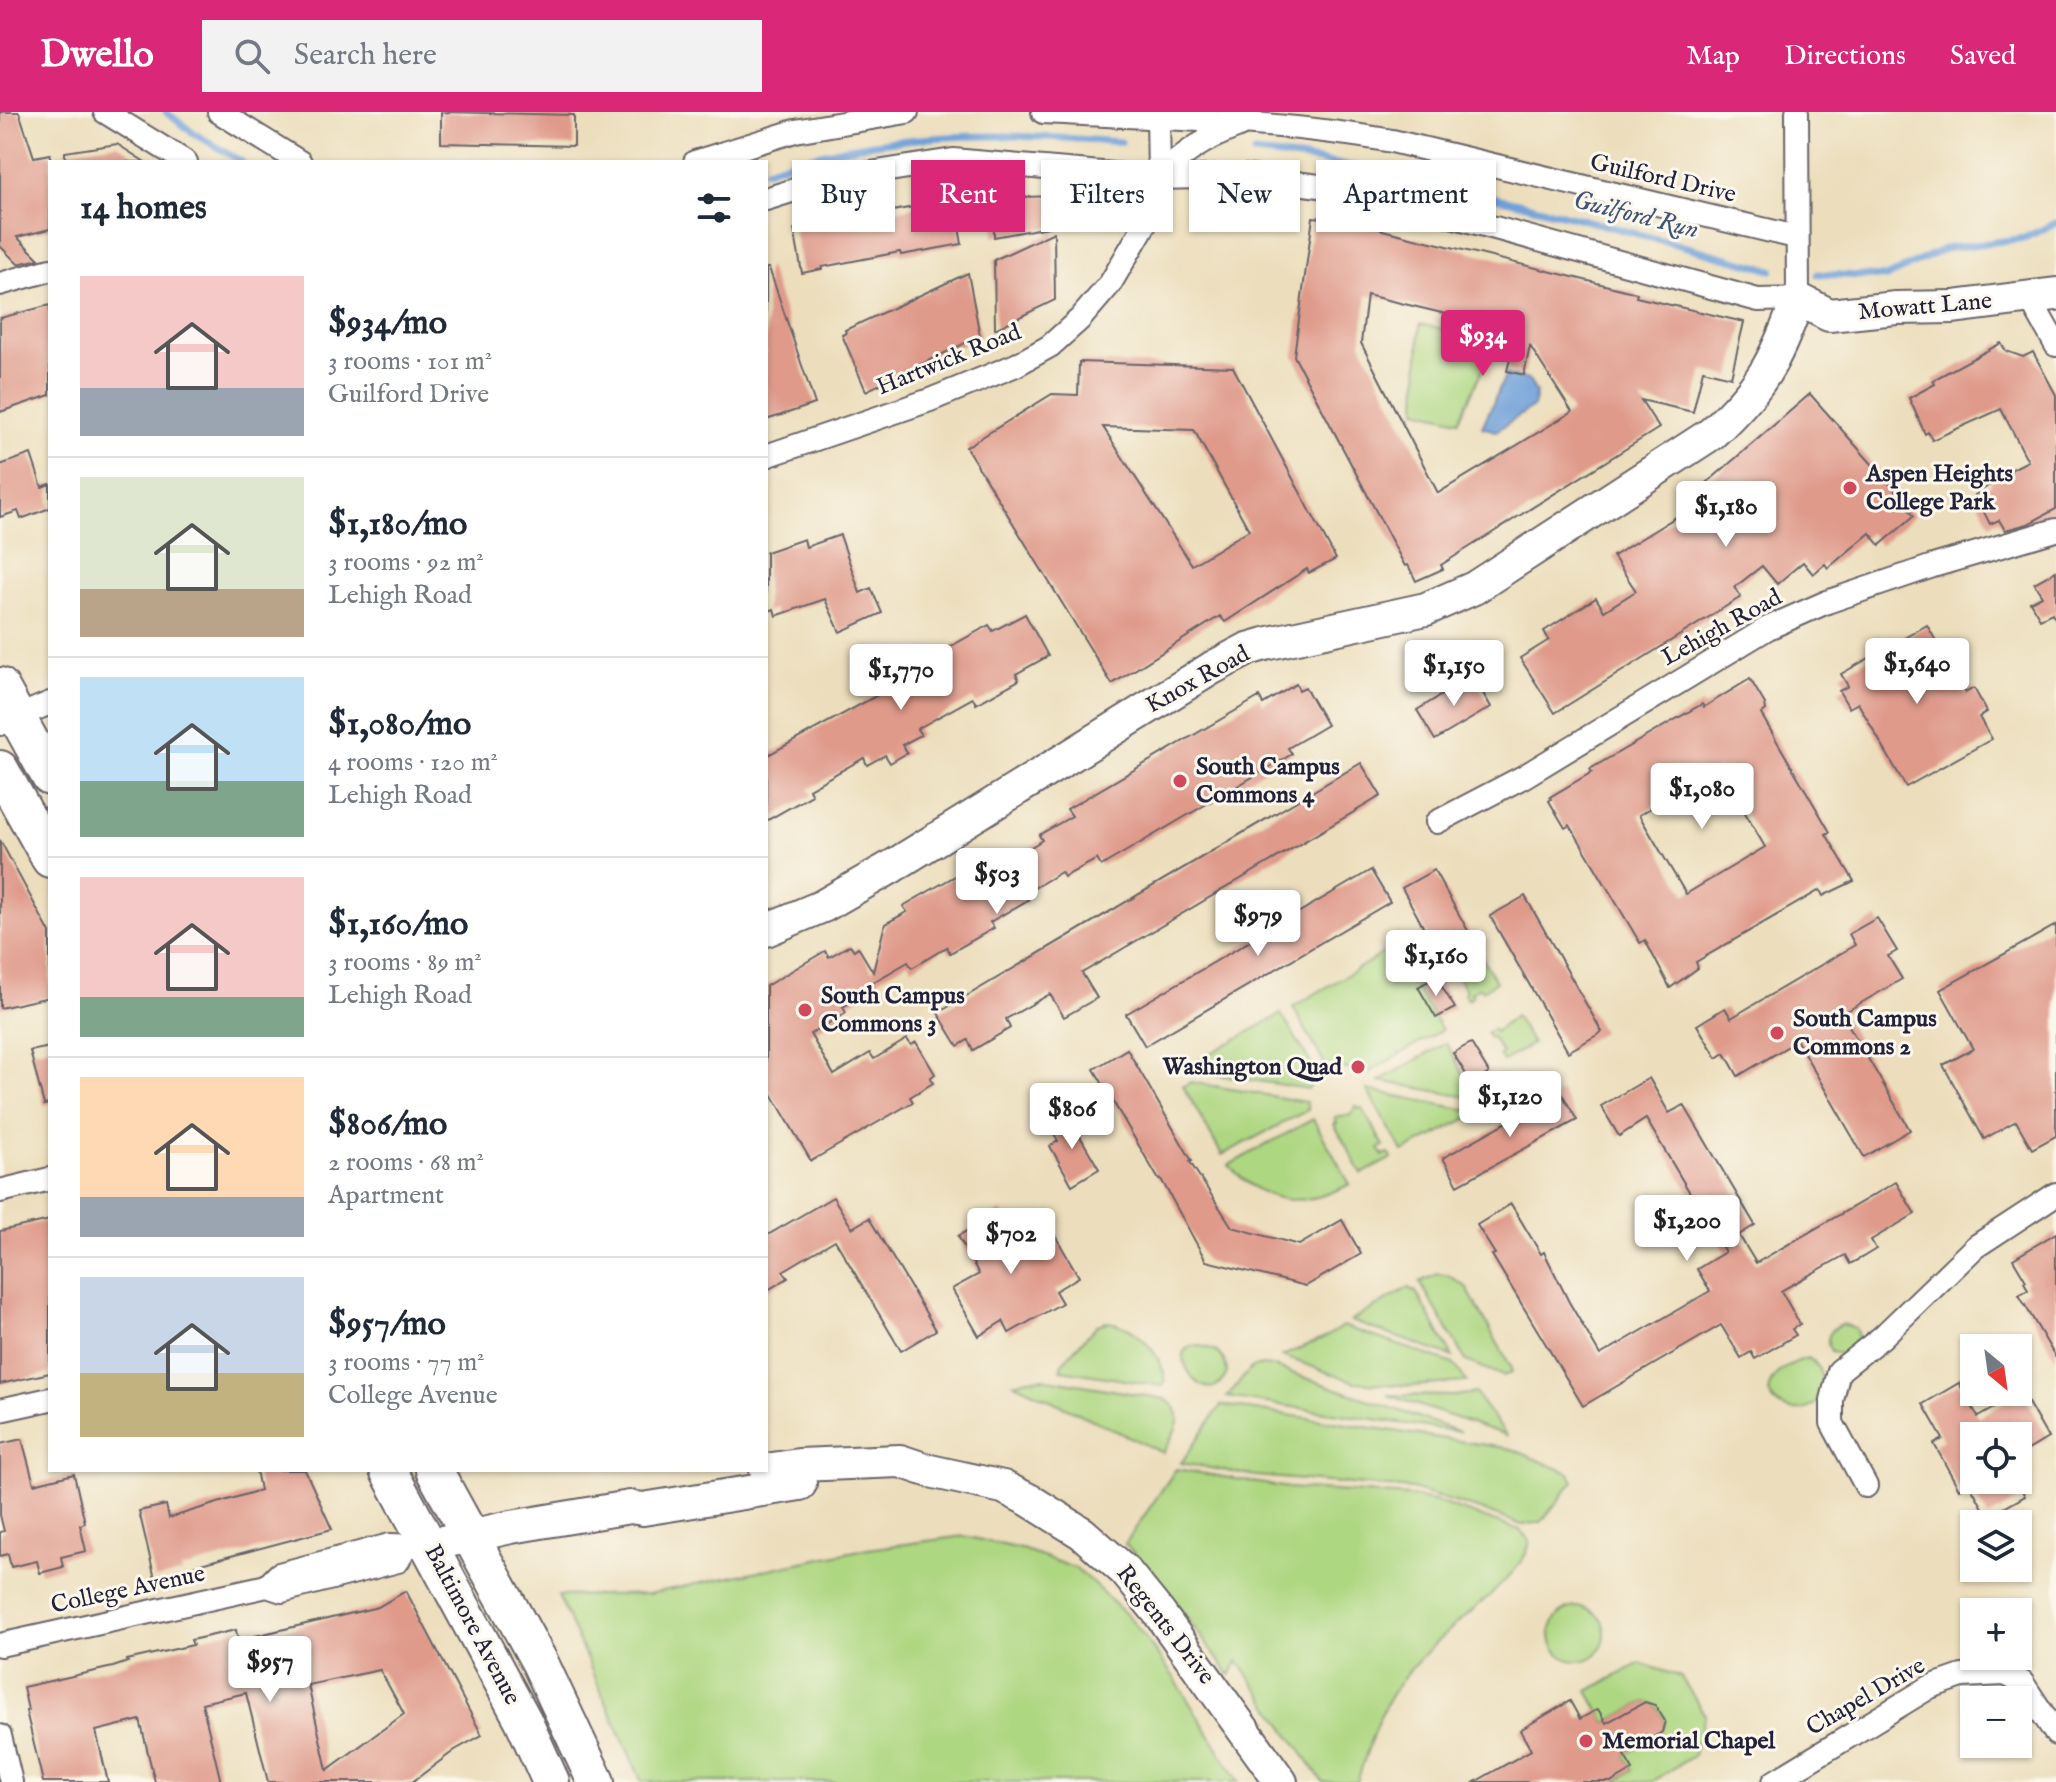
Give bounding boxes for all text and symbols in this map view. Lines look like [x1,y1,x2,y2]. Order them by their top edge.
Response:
search box [202,20,762,92]
text: Dwello [40,32,154,80]
icon: search [230,34,274,78]
text: Search here [294,37,437,75]
text: Map [1686,39,1740,74]
text: Directions [1784,39,1906,74]
text: Saved [1950,39,2016,74]
street label: Guilford Drive [1587,147,1739,211]
chip: Buy [792,160,895,232]
chip: Rent [911,160,1025,232]
chip: Filters [1041,160,1173,232]
chip: New [1189,160,1300,232]
chip: Apartment [1316,160,1496,232]
water label: Guilford Run [1570,183,1702,247]
icon: filters [692,186,736,230]
text: 14 homes [80,187,207,230]
street label: Mowatt Lane [1857,286,1993,328]
text: $934/mo [328,302,447,345]
icon: home [144,308,240,404]
pin: $934 [1436,310,1530,378]
street label: Hartwick Road [872,317,1026,403]
text: $934 [1459,319,1507,352]
text: 3 rooms · 101 m² [328,345,492,378]
text: Guilford Drive [328,378,489,411]
place label: Aspen Heights College Park [1865,459,2013,518]
marker: Aspen Heights College Park [1841,479,1859,497]
pin: $1,180 [1661,481,1791,549]
text: $1,180 [1694,490,1758,523]
text: $1,180/mo [328,503,467,546]
icon: home [144,509,240,605]
text: 3 rooms · 92 m² [328,546,484,579]
text: Lehigh Road [328,579,472,612]
street label: Lehigh Road [1656,582,1788,674]
pin: $1,640 [1852,638,1982,706]
street label: Knox Road [1141,639,1256,721]
pin: $1,150 [1389,640,1519,708]
pin: $1,770 [836,644,966,712]
text: $1,640 [1883,647,1951,680]
text: $1,150 [1423,649,1485,682]
text: $1,770 [868,653,934,686]
text: $1,080/mo [328,703,471,746]
icon: home [144,709,240,805]
text: 4 rooms · 120 m² [328,746,498,779]
place label: South Campus Commons 4 [1196,752,1340,811]
pin: $1,080 [1637,763,1767,831]
marker: South Campus Commons 4 [1171,772,1189,790]
text: $1,080 [1669,772,1735,805]
text: Lehigh Road [328,779,472,812]
pin: $503 [950,848,1044,916]
text: $503 [974,857,1020,890]
pin: $979 [1211,890,1305,958]
text: $979 [1233,899,1283,932]
text: $1,160/mo [328,903,468,946]
icon: home [144,909,240,1005]
pin: $1,160 [1371,930,1501,998]
text: $1,160 [1404,939,1468,972]
text: 3 rooms · 89 m² [328,946,482,979]
text: Lehigh Road [328,979,472,1012]
place label: South Campus Commons 3 [821,981,965,1040]
marker: South Campus Commons 3 [796,1001,814,1019]
place label: South Campus Commons 2 [1793,1004,1937,1063]
marker: South Campus Commons 2 [1768,1024,1786,1042]
place label: Washington Quad [1161,1052,1343,1083]
marker: Washington Quad [1349,1058,1367,1076]
pin: $1,120 [1445,1071,1575,1139]
text: $1,120 [1477,1080,1543,1113]
pin: $806 [1025,1083,1119,1151]
text: $806 [1048,1092,1096,1125]
text: $806/mo [328,1103,447,1146]
icon: home [144,1109,240,1205]
text: 2 rooms · 68 m² [328,1146,484,1179]
text: Apartment [328,1179,444,1212]
pin: $1,200 [1622,1195,1752,1263]
text: $1,200 [1653,1204,1721,1237]
pin: $702 [964,1208,1058,1276]
text: $702 [985,1217,1037,1250]
text: $957/mo [328,1303,446,1346]
icon: home [144,1309,240,1405]
north arrow [1960,1334,2032,1406]
map controls [1960,1334,2032,1758]
text: 3 rooms · 77 m² [328,1346,485,1379]
text: College Avenue [328,1379,498,1412]
button: locate [1960,1422,2032,1494]
button: layers [1960,1510,2032,1582]
street label: Baltimore Avenue [417,1539,527,1711]
street label: College Avenue [48,1559,208,1621]
street label: Regents Drive [1109,1559,1221,1691]
button: + [1960,1598,2032,1670]
pin: $957 [223,1636,317,1704]
text: $957 [246,1645,294,1678]
street label: Chapel Drive [1801,1651,1931,1743]
button: − [1960,1686,2032,1758]
place label: Memorial Chapel [1602,1726,1775,1757]
marker: Memorial Chapel [1577,1732,1595,1750]

